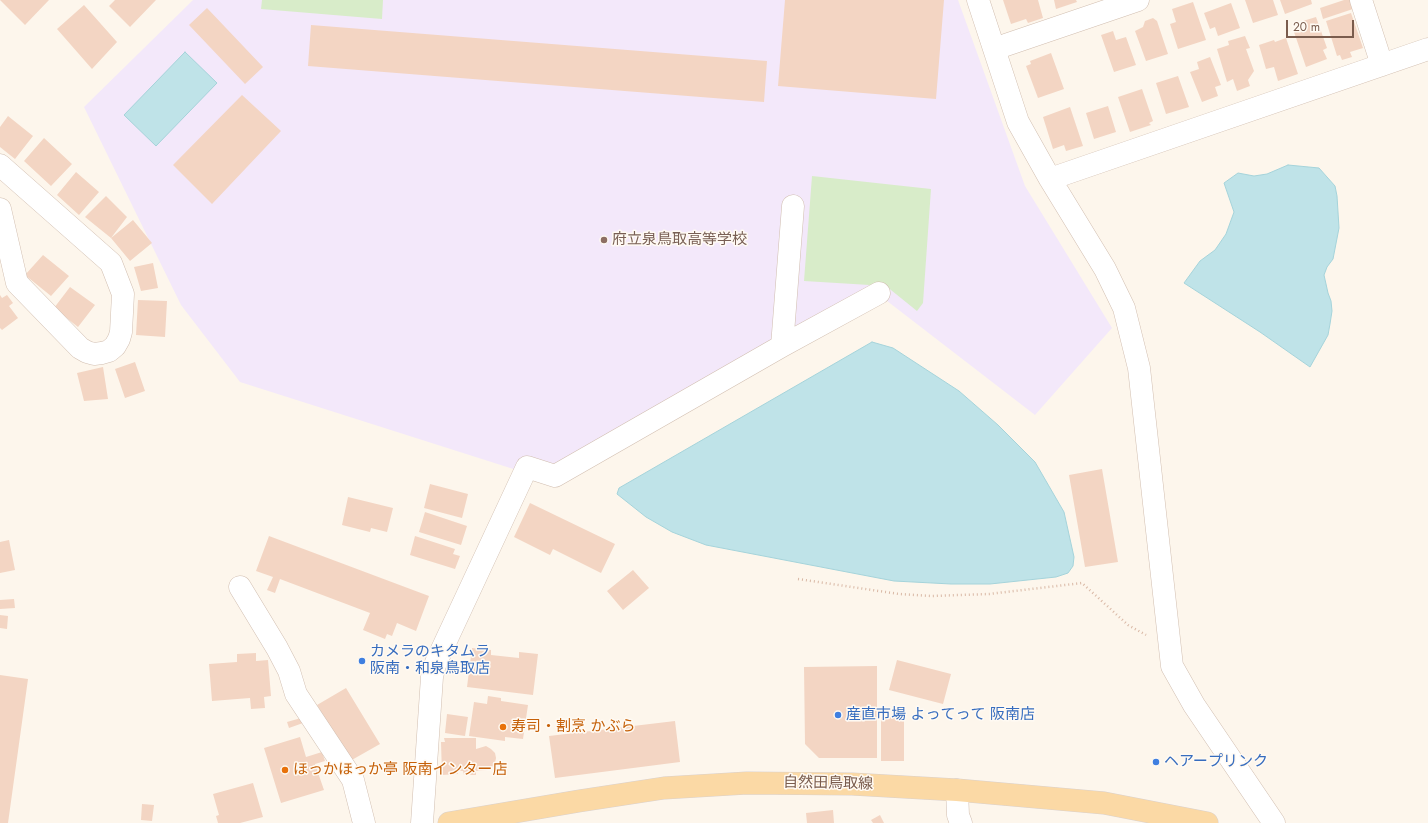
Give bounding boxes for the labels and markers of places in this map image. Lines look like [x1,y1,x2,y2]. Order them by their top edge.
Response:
place label: 府立泉鳥取高等学校 [612,231,747,249]
marker: 府立泉鳥取高等学校 [599,235,609,245]
place label: カメラのキタムラ 阪南・和泉鳥取店 [370,643,490,678]
marker: カメラのキタムラ 阪南・和泉鳥取店 [357,656,367,666]
place label: 産直市場 よってって 阪南店 [846,706,1035,724]
marker: 産直市場 よってって 阪南店 [833,710,843,720]
place label: 寿司・割烹 かぶら [511,718,635,736]
marker: 寿司・割烹 かぶら [498,722,508,732]
place label: ヘアープリンク [1164,753,1268,771]
marker: ヘアープリンク [1151,757,1161,767]
place label: ほっかほっか亭 阪南インター店 [293,761,507,779]
marker: ほっかほっか亭 阪南インター店 [280,765,290,775]

